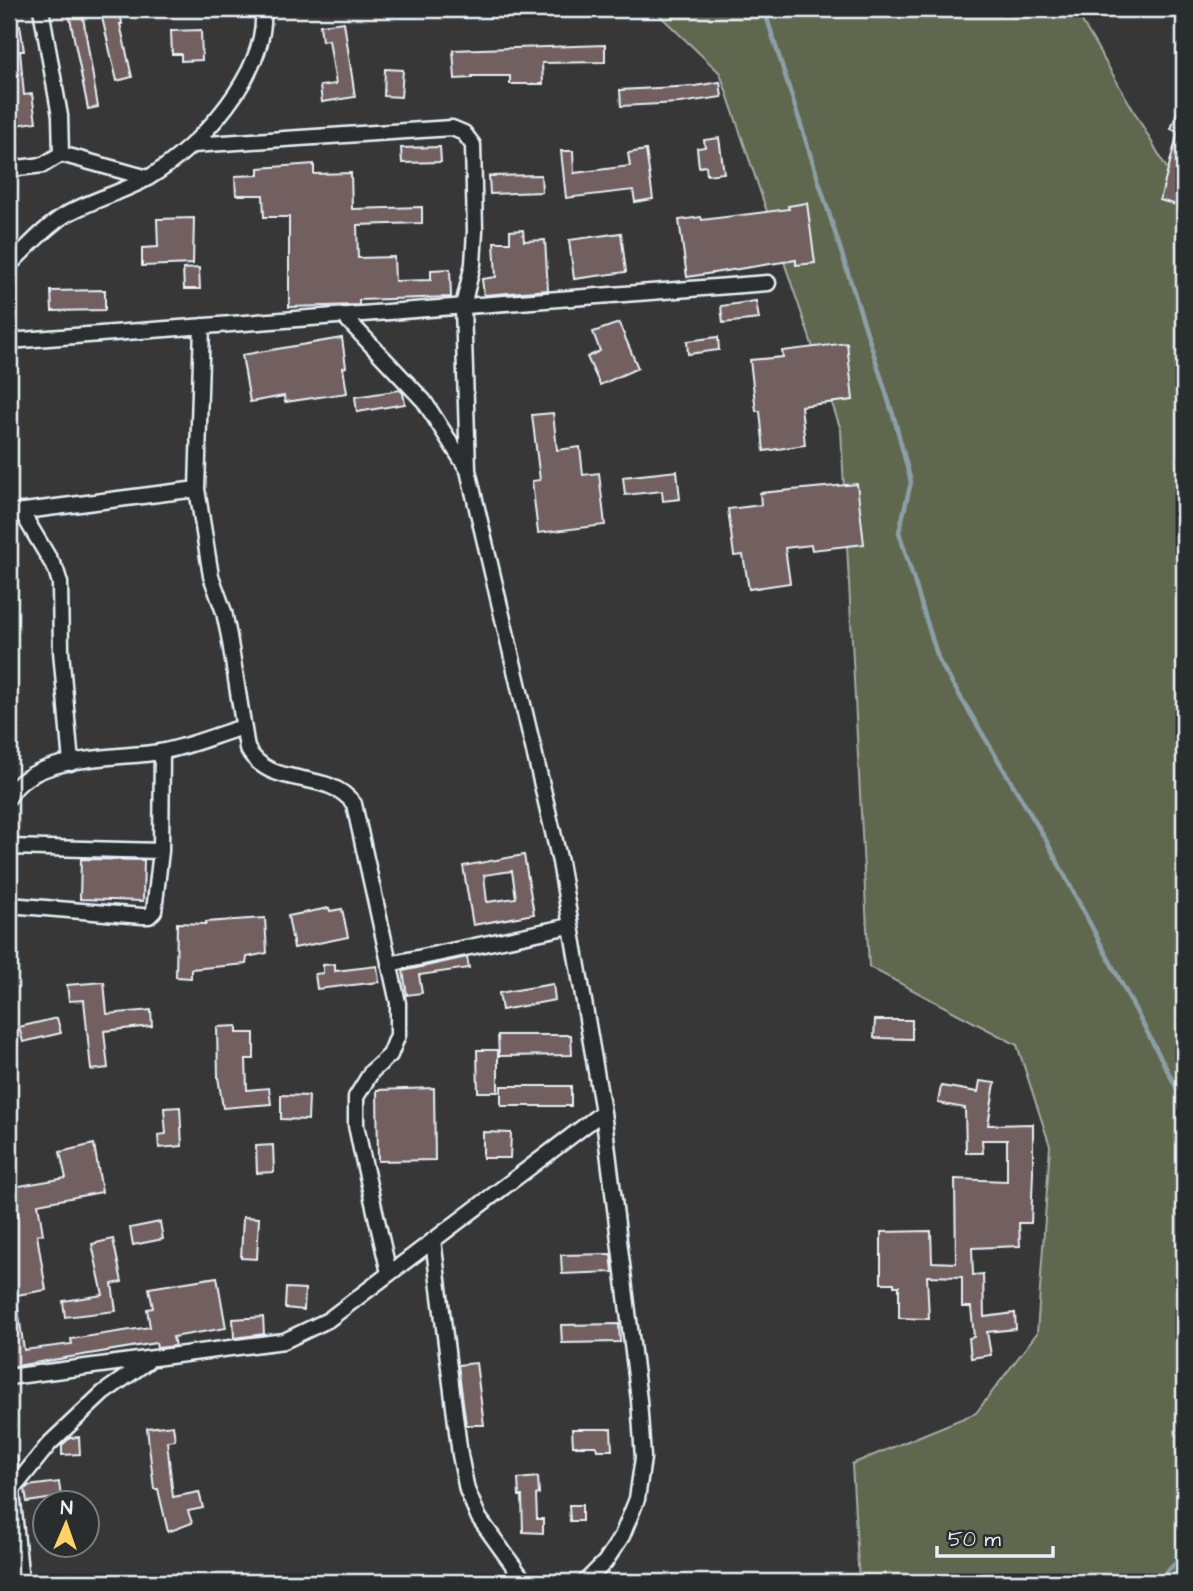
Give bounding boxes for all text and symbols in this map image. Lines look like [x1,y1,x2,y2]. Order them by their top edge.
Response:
north arrow [32,1490,102,1560]
text: N [60,1495,73,1522]
scale bar [937,1514,1053,1558]
text: 50 m [948,1525,1002,1554]

